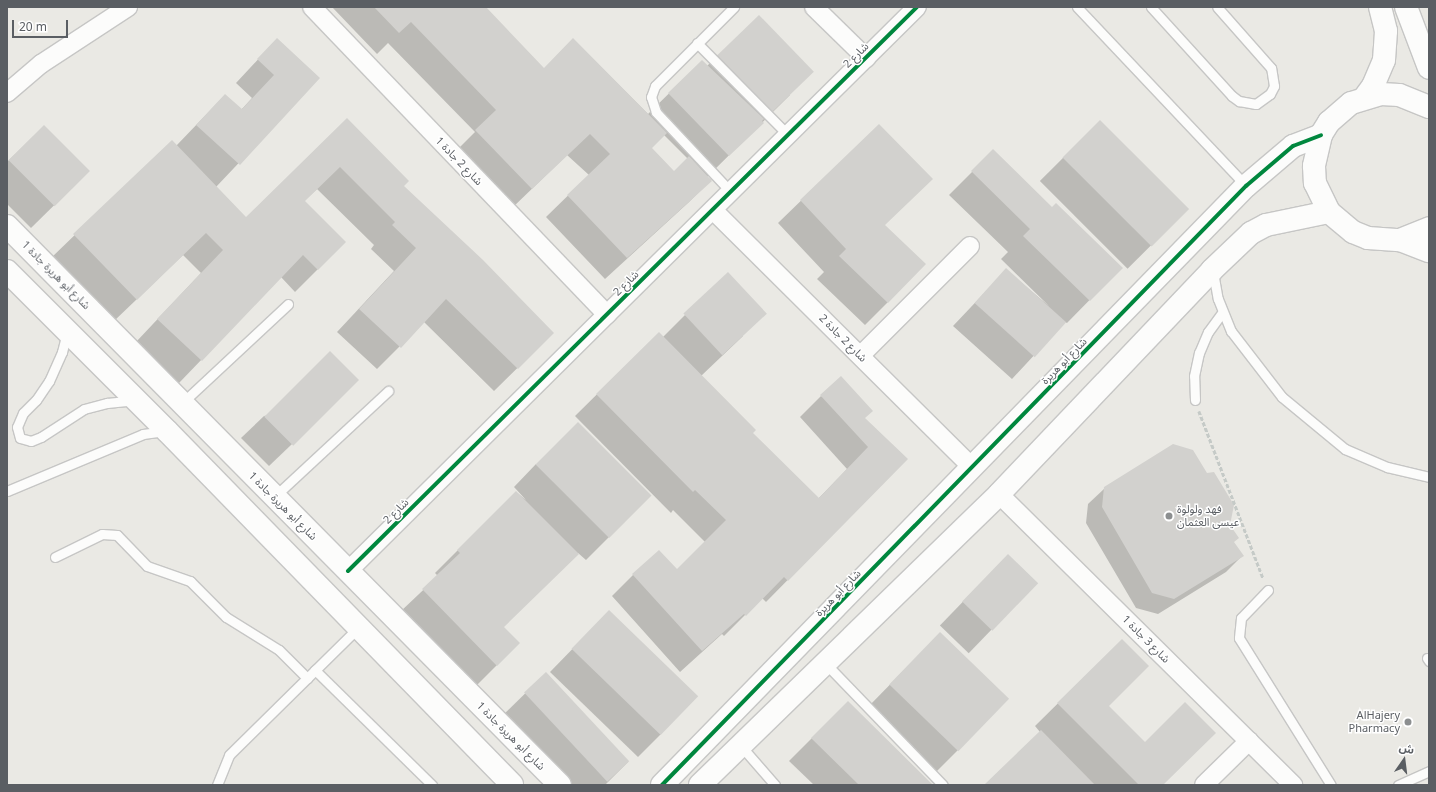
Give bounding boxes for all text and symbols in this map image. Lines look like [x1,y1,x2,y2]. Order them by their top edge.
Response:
scale bar [14,12,70,38]
text: 20 m [19,18,47,35]
street label: شارع 2 [841,40,871,70]
street label: شارع 2 جادة 1 [433,134,485,188]
street label: شارع أبو هريرة جادة 1 [19,238,93,312]
street label: شارع 2 [611,268,641,298]
street label: شارع 2 جادة 2 [816,311,870,365]
street label: شارع أبو هريرة [1038,335,1090,387]
street label: شارع أبو هريرة جادة 1 [246,469,320,543]
street label: شارع 2 [381,496,411,526]
place label: فهد ولولوة عيسى العثمان [1177,503,1239,529]
marker: فهد ولولوة عيسى العثمان [1164,511,1174,521]
street label: شارع أبو هريرة [812,567,864,619]
street label: شارع 3 جادة 1 [1119,612,1173,666]
street label: شارع أبو هريرة جادة 1 [474,699,548,773]
place label: AlHajery Pharmacy [1348,709,1400,735]
marker: AlHajery Pharmacy [1403,717,1413,727]
text: ش [1398,739,1416,757]
north arrow [1384,740,1424,780]

